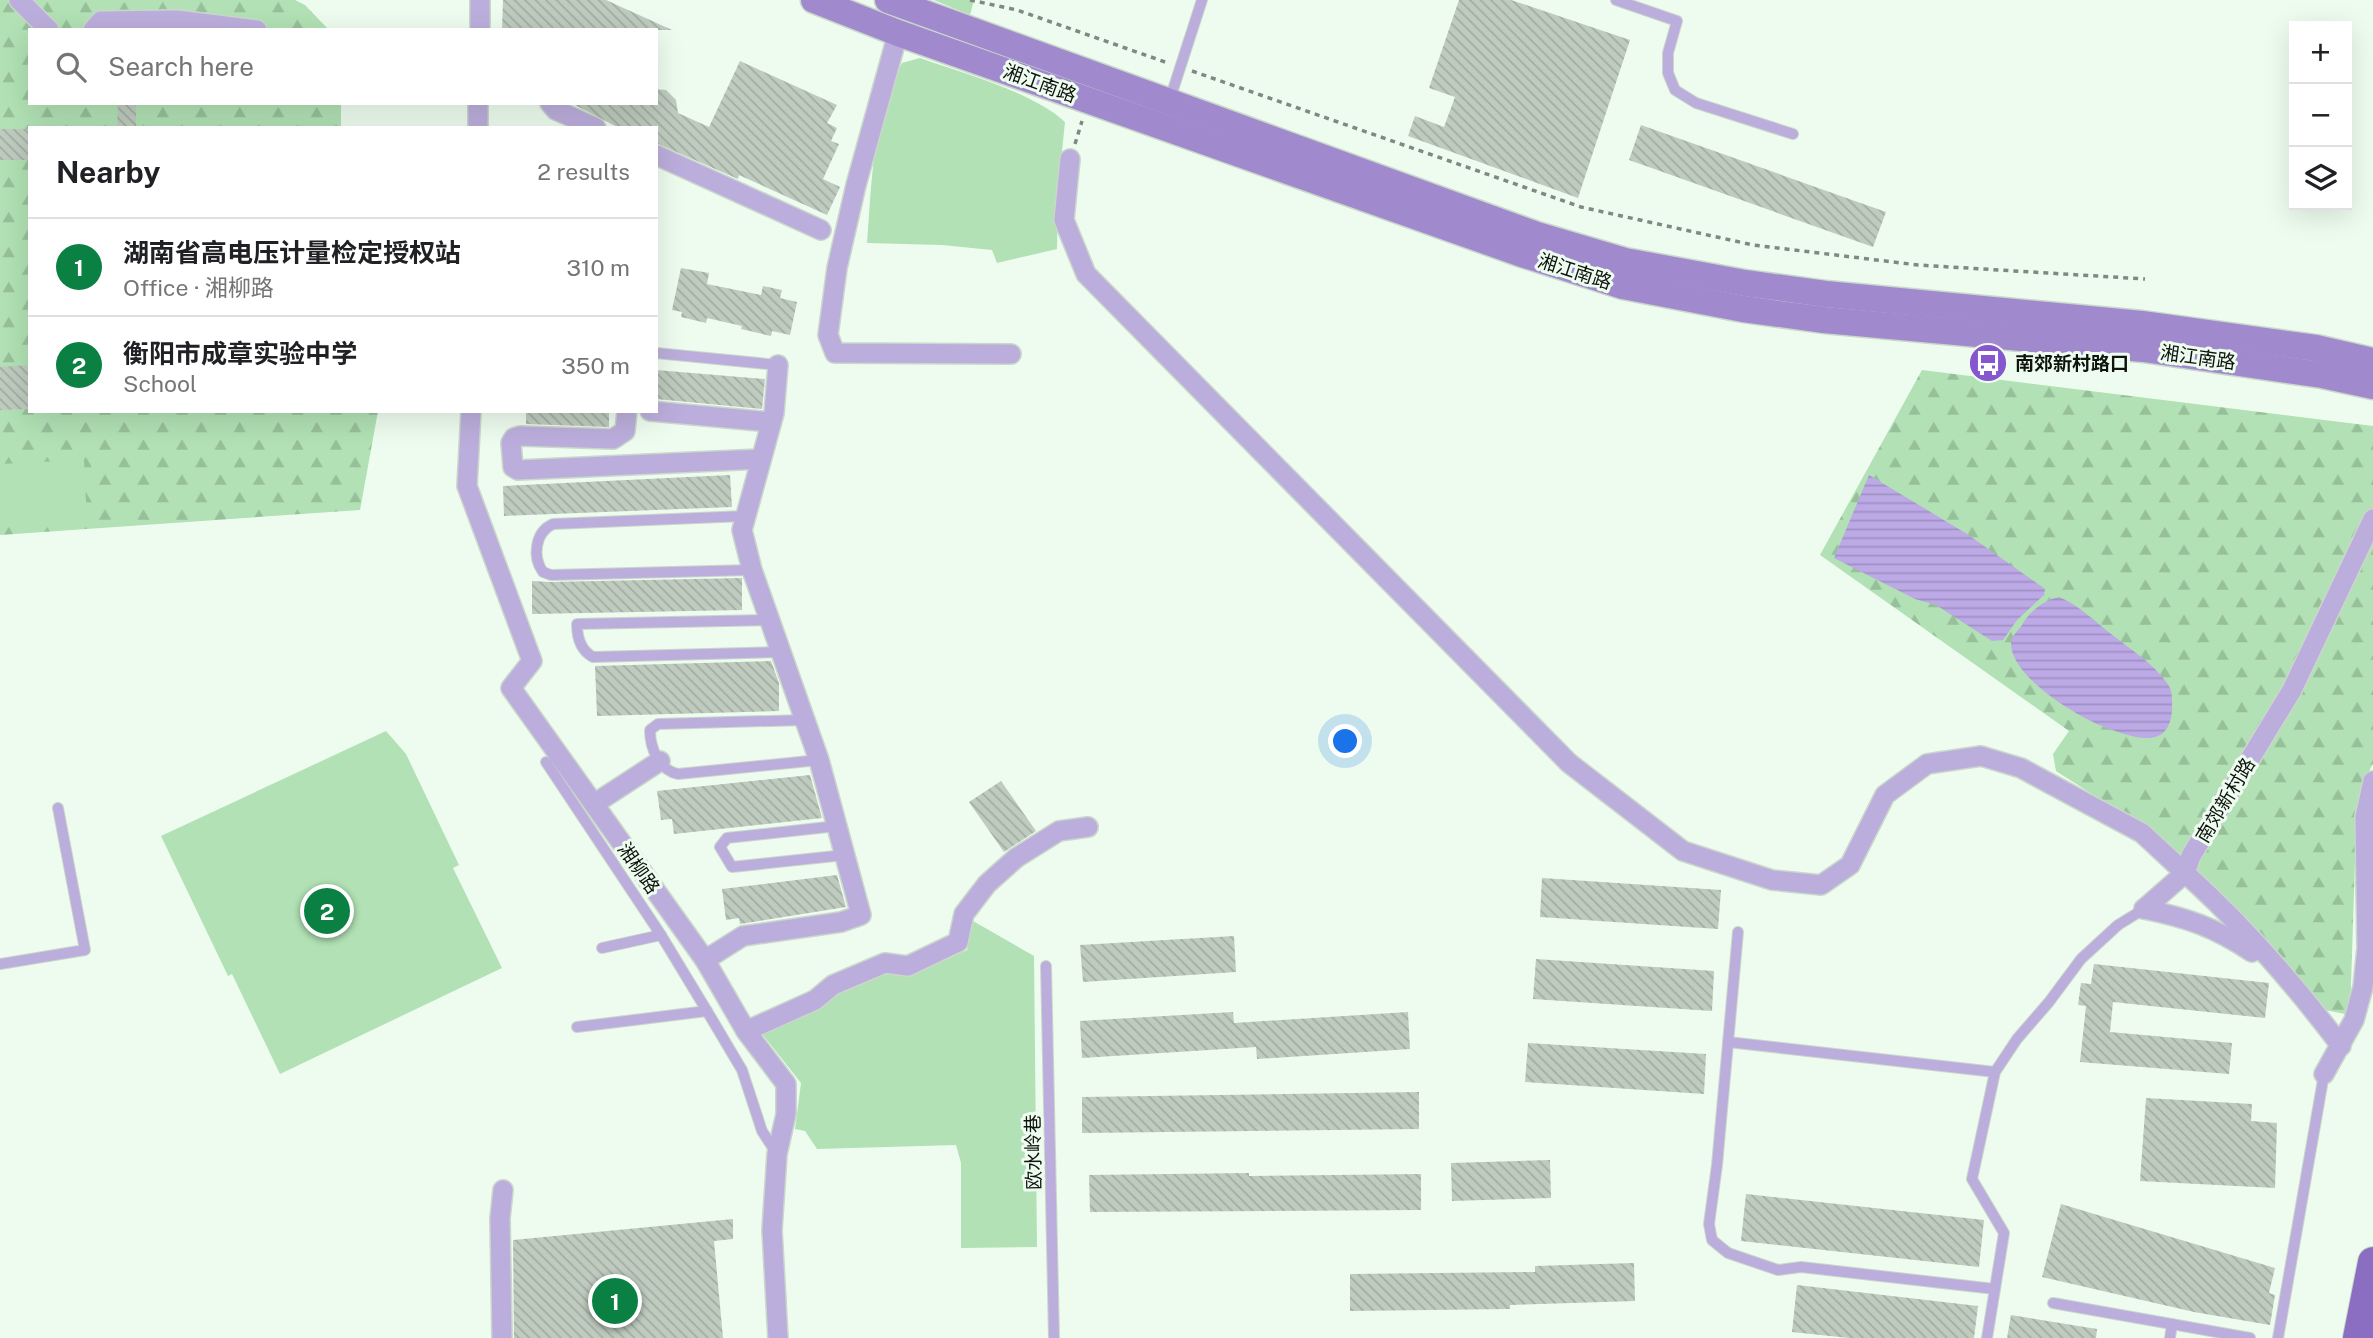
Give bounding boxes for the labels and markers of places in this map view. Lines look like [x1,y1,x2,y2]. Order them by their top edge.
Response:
bus stop icon: 南郊新村路口 [1967,342,2009,384]
place label: 南郊新村路口 [2015,352,2129,374]
pin: 2 [304,885,350,937]
pin: 1 [592,1275,638,1327]

